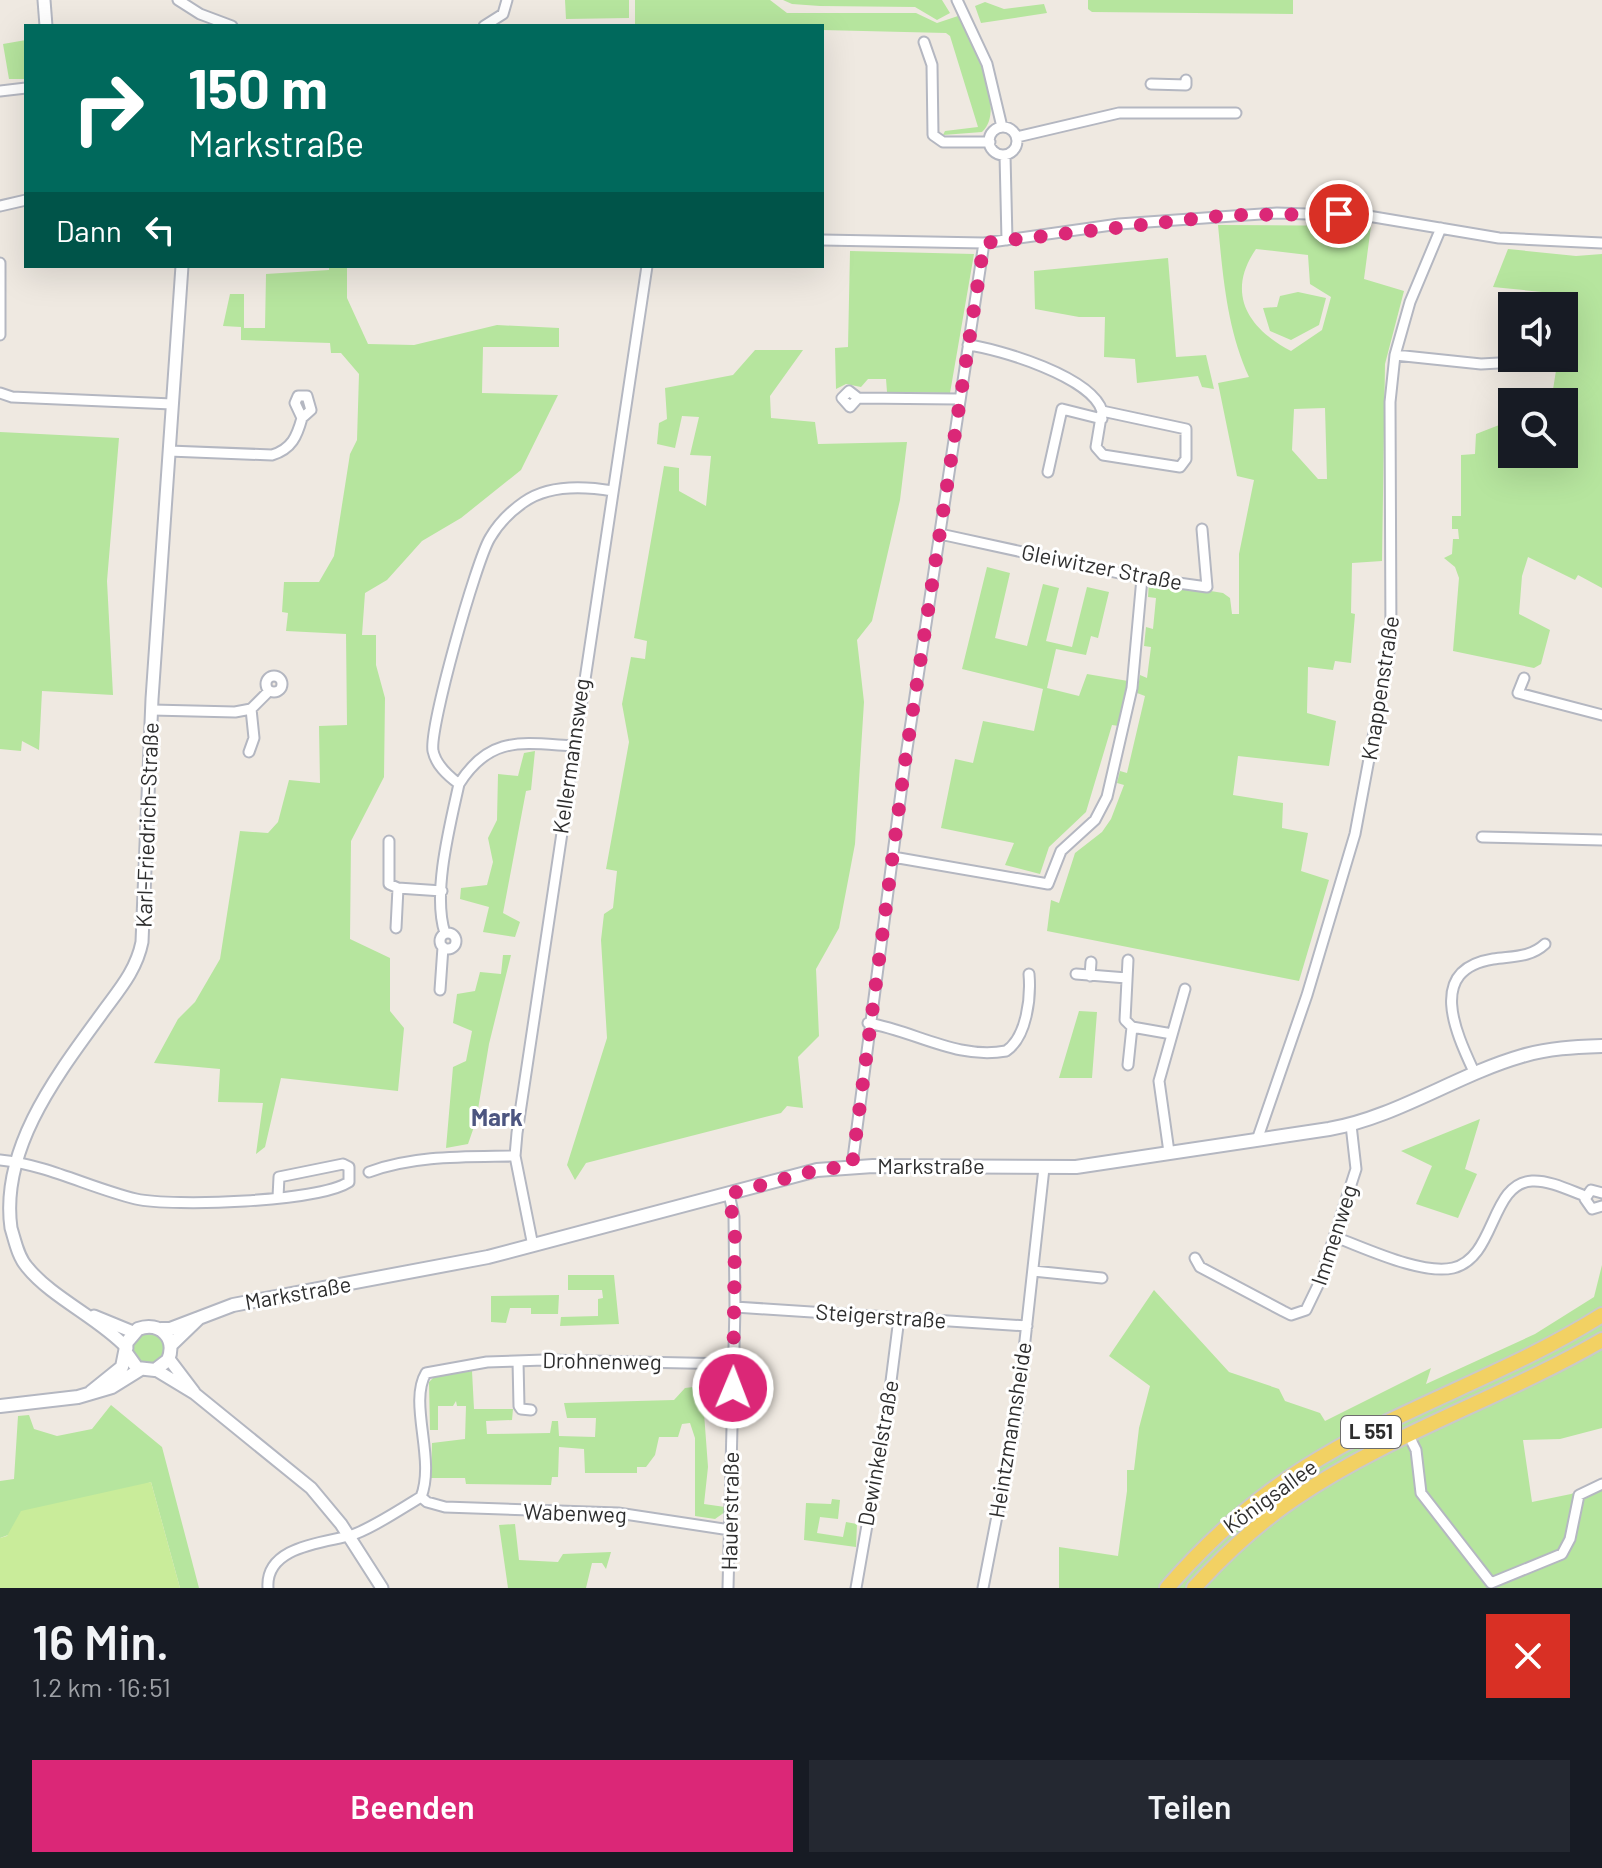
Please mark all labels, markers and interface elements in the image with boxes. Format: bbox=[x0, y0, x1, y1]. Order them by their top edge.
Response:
text: 150 m bbox=[188, 53, 328, 120]
icon: right bbox=[56, 56, 160, 160]
text: Markstraße bbox=[188, 121, 364, 164]
pin bbox=[1305, 180, 1373, 248]
icon: arrive bbox=[1317, 192, 1361, 236]
icon: left bbox=[138, 208, 182, 252]
text: Dann bbox=[56, 212, 122, 248]
map controls bbox=[1498, 292, 1578, 468]
button: sound bbox=[1498, 292, 1578, 372]
button: search bbox=[1498, 388, 1578, 468]
street label: Gleiwitzer Straße bbox=[1020, 538, 1185, 594]
street label: Knappenstraße bbox=[1355, 614, 1403, 762]
street label: Kellermannsweg bbox=[546, 676, 594, 835]
street label: Karl-Friedrich-Straße bbox=[129, 722, 163, 928]
district label: Mark bbox=[471, 1102, 523, 1131]
street label: Markstraße bbox=[877, 1152, 985, 1178]
street label: Immenweg bbox=[1305, 1181, 1362, 1288]
street label: Markstraße bbox=[243, 1270, 353, 1314]
street label: Steigerstraße bbox=[815, 1297, 947, 1333]
street label: Heintzmannsheide bbox=[982, 1340, 1036, 1520]
street label: Drohnenweg bbox=[542, 1346, 662, 1374]
position arrow bbox=[691, 1346, 775, 1430]
street label: Dewinkelstraße bbox=[851, 1378, 903, 1528]
road number: L 551 bbox=[1341, 1416, 1401, 1448]
street label: Hauerstraße bbox=[715, 1451, 743, 1571]
street label: Königsallee bbox=[1218, 1453, 1321, 1538]
street label: Wabenweg bbox=[523, 1497, 627, 1527]
text: 16 Min. bbox=[32, 1612, 169, 1670]
button: close bbox=[1486, 1614, 1570, 1698]
text: 1.2 km · 16:51 bbox=[32, 1671, 171, 1702]
button: Beenden bbox=[32, 1760, 793, 1852]
button: Teilen bbox=[809, 1760, 1570, 1852]

